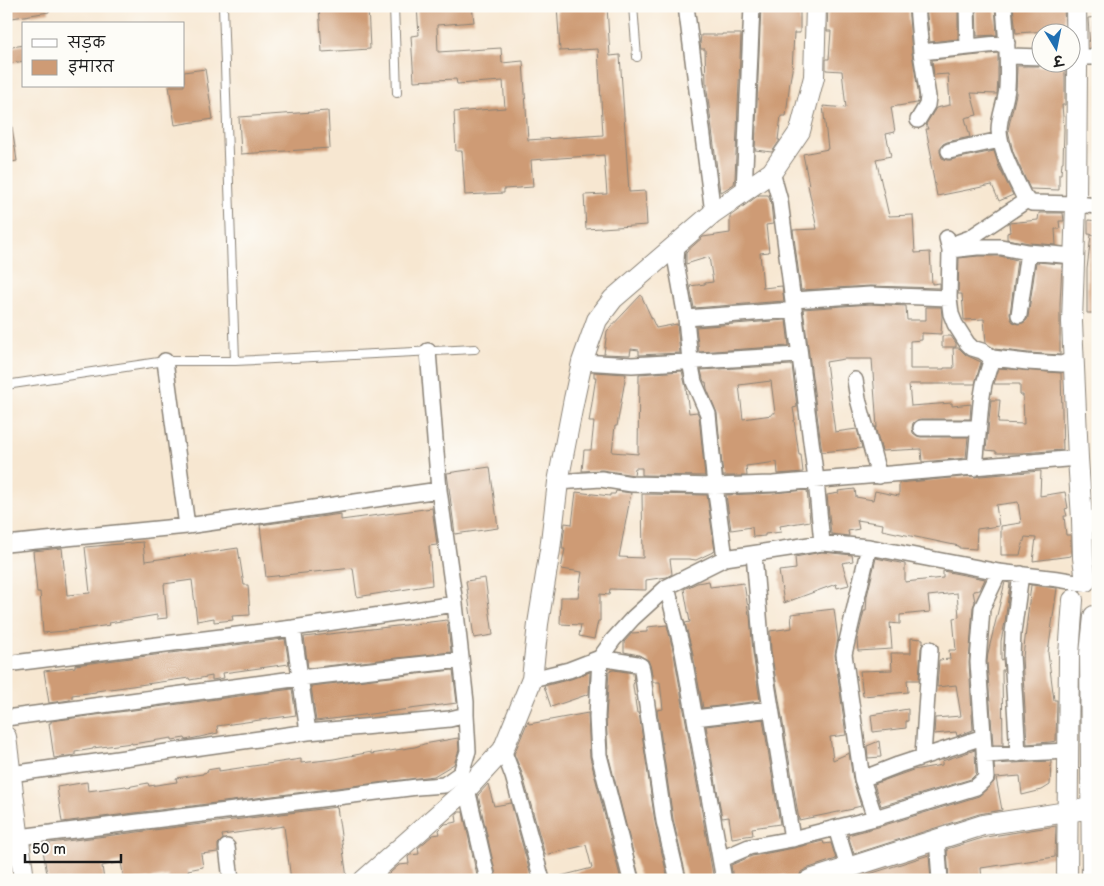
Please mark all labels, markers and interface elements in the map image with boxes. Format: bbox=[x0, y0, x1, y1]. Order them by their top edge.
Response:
legend bbox=[22, 22, 185, 88]
north arrow bbox=[1032, 22, 1082, 72]
text: सड़क bbox=[67, 34, 106, 53]
text: उ bbox=[1050, 51, 1066, 70]
text: इमारत bbox=[68, 58, 115, 77]
scale bar bbox=[25, 831, 121, 863]
text: 50 m bbox=[32, 840, 66, 859]

